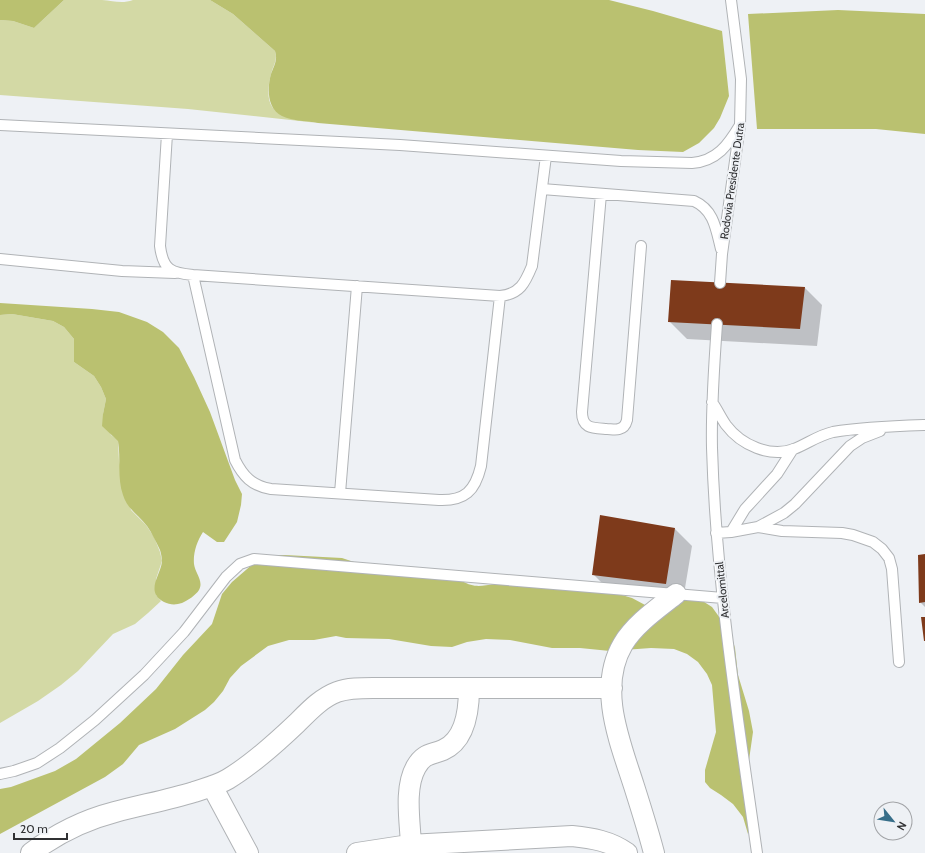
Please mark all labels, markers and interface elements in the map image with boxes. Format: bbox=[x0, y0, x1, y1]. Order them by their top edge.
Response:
street label: Rodovia Presidente Dutra bbox=[717, 121, 747, 240]
street label: Arcelomittal bbox=[712, 561, 732, 619]
north arrow bbox=[873, 801, 913, 841]
scale bar bbox=[14, 815, 67, 841]
text: N bbox=[894, 819, 910, 833]
text: 20 m bbox=[20, 821, 48, 836]

